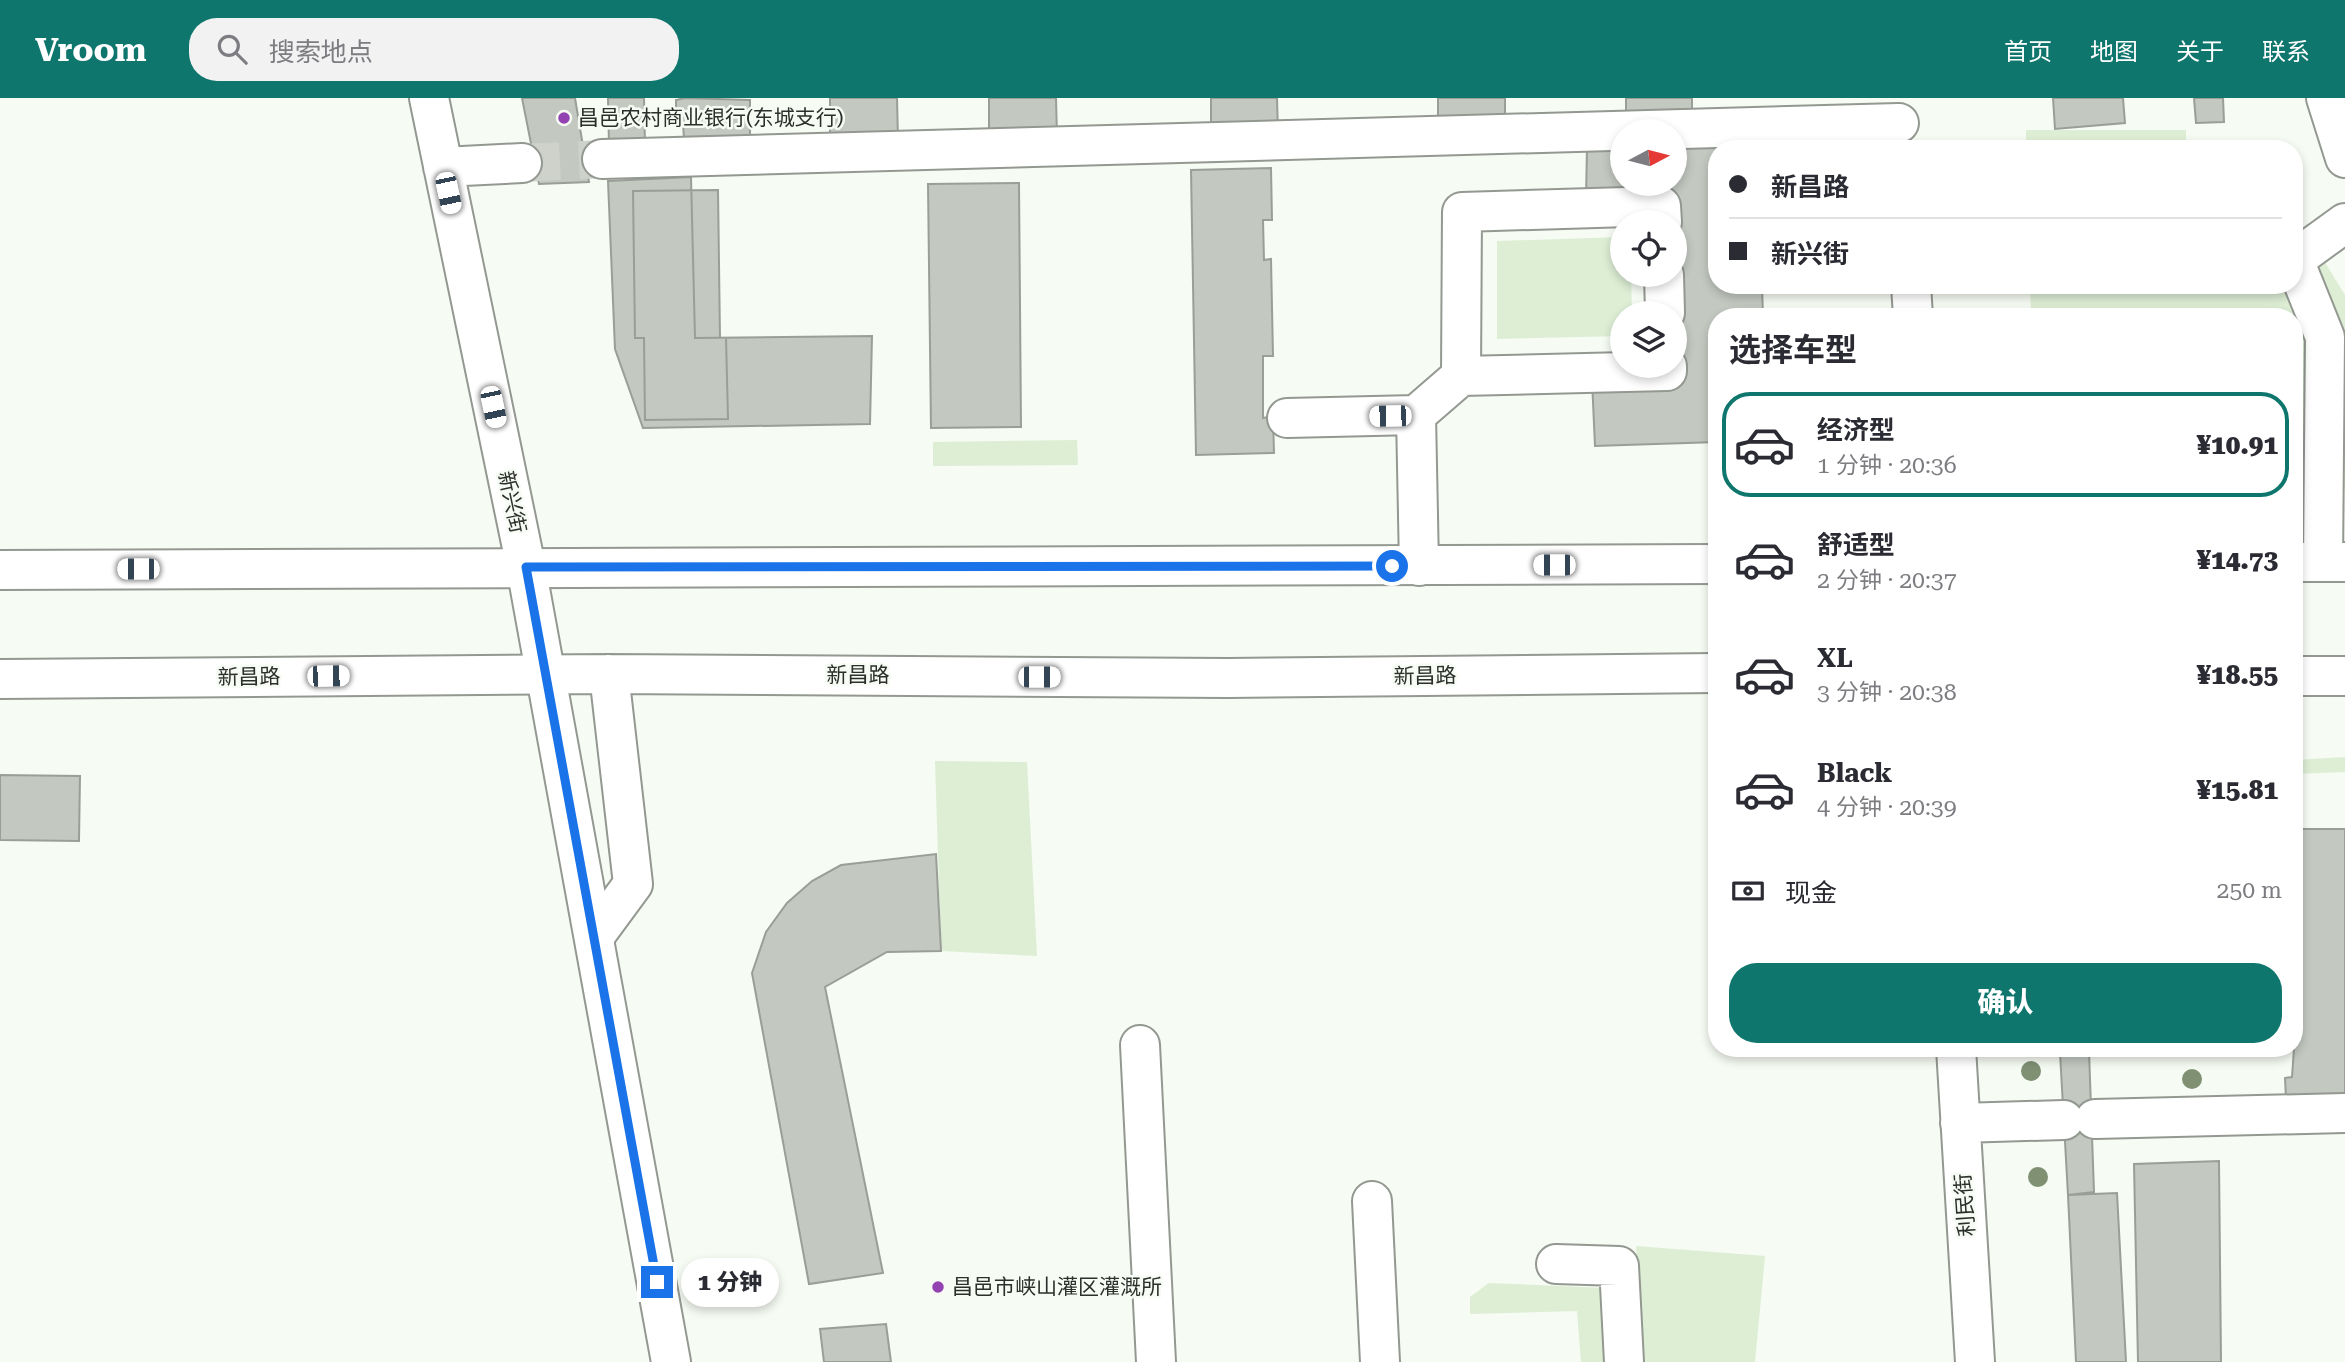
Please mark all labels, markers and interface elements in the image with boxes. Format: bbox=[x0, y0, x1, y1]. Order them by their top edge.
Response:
search box bbox=[189, 18, 679, 81]
text: Vroom bbox=[35, 30, 147, 69]
icon: search bbox=[213, 30, 251, 68]
text: 搜索地点 bbox=[269, 37, 373, 67]
text: 首页 bbox=[2004, 38, 2052, 66]
text: 地图 bbox=[2090, 38, 2138, 66]
text: 关于 bbox=[2176, 38, 2224, 66]
text: 联系 bbox=[2262, 38, 2310, 66]
place label: 昌邑农村商业银行(东城支行) bbox=[578, 106, 844, 130]
marker: 昌邑农村商业银行(东城支行) bbox=[556, 110, 572, 126]
north arrow bbox=[1610, 119, 1687, 196]
map controls bbox=[1610, 119, 1687, 378]
car bbox=[434, 170, 463, 216]
text: 新昌路 bbox=[1771, 172, 1849, 202]
button: locate bbox=[1610, 210, 1687, 287]
text: 新兴街 bbox=[1771, 239, 1849, 269]
button: layers bbox=[1610, 301, 1687, 378]
text: 选择车型 bbox=[1729, 331, 1857, 369]
car bbox=[479, 384, 508, 430]
car bbox=[1369, 405, 1412, 427]
icon: car bbox=[1733, 413, 1796, 476]
text: 经济型 bbox=[1817, 415, 1895, 445]
text: ¥10.91 bbox=[2197, 430, 2278, 460]
text: 1 分钟 · 20:36 bbox=[1817, 452, 1957, 479]
street label: 新兴街 bbox=[494, 469, 530, 535]
icon: car bbox=[1733, 528, 1796, 591]
text: 舒适型 bbox=[1817, 530, 1895, 560]
text: ¥14.73 bbox=[2197, 545, 2278, 575]
route start bbox=[1376, 550, 1408, 582]
car bbox=[1534, 555, 1576, 576]
car bbox=[118, 559, 160, 580]
text: 2 分钟 · 20:37 bbox=[1817, 567, 1957, 594]
icon: car bbox=[1733, 643, 1796, 706]
text: XL bbox=[1817, 643, 1853, 673]
text: ¥18.55 bbox=[2197, 660, 2278, 690]
street label: 新昌路 bbox=[827, 663, 890, 687]
street label: 新昌路 bbox=[1393, 663, 1457, 689]
street label: 新昌路 bbox=[217, 664, 281, 690]
car bbox=[307, 665, 350, 687]
car bbox=[1019, 667, 1061, 688]
text: 3 分钟 · 20:38 bbox=[1817, 679, 1957, 706]
icon: car bbox=[1733, 758, 1796, 821]
text: Black bbox=[1817, 758, 1892, 788]
text: ¥15.81 bbox=[2197, 775, 2278, 805]
text: 4 分钟 · 20:39 bbox=[1817, 794, 1957, 821]
icon: cash bbox=[1729, 872, 1767, 910]
text: 250 m bbox=[2217, 877, 2282, 904]
text: 现金 bbox=[1785, 878, 1837, 908]
button: 确认 bbox=[1729, 963, 2282, 1043]
street label: 利民街 bbox=[1951, 1173, 1979, 1237]
callout: 1 分钟 bbox=[682, 1258, 780, 1306]
route end bbox=[641, 1266, 673, 1298]
text: 1 分钟 bbox=[698, 1269, 762, 1296]
place label: 昌邑市峡山灌区灌溉所 bbox=[952, 1275, 1162, 1299]
marker: 昌邑市峡山灌区灌溉所 bbox=[930, 1279, 946, 1295]

